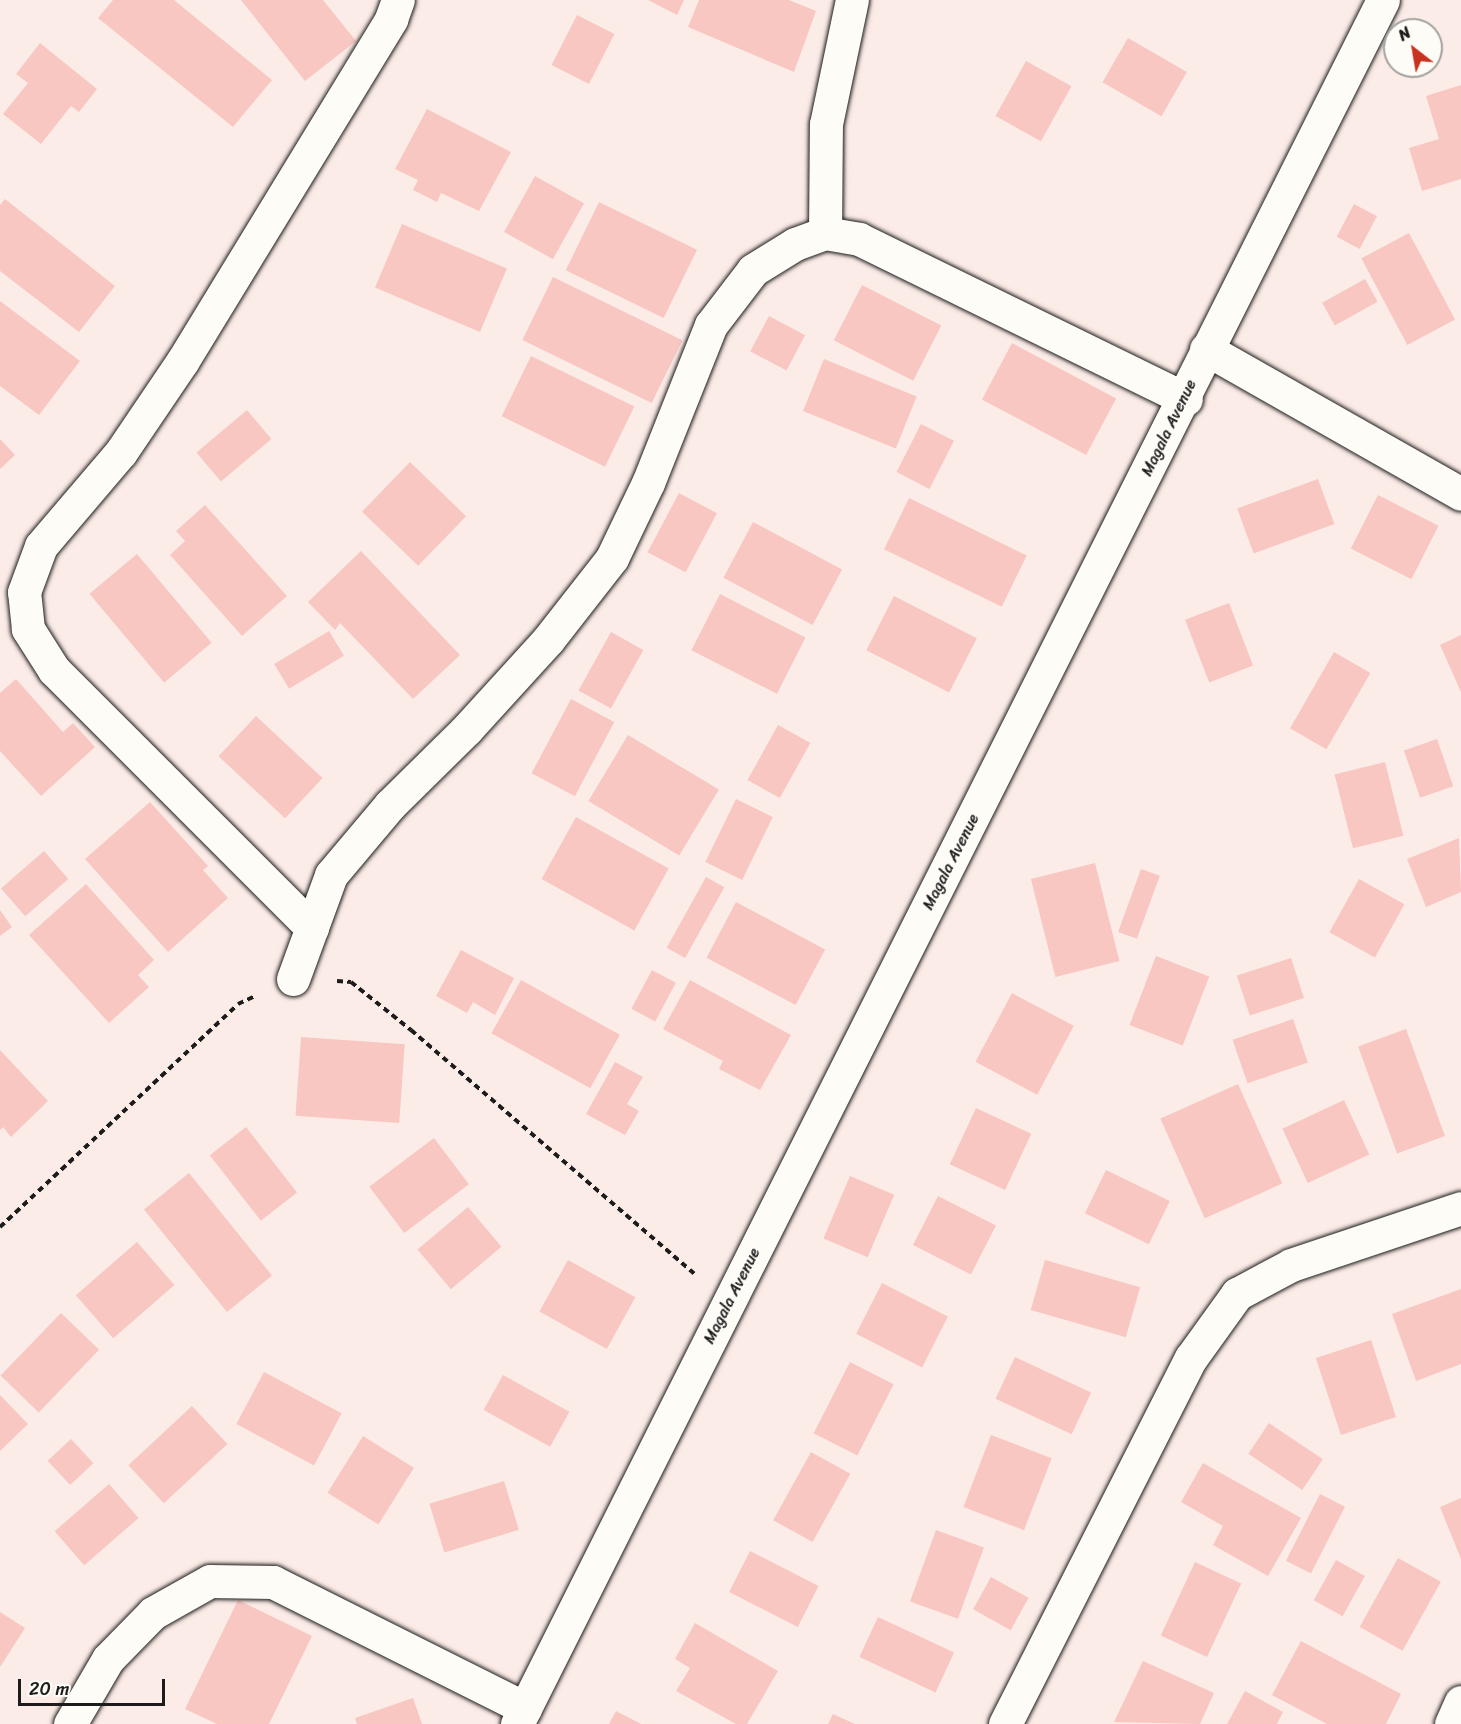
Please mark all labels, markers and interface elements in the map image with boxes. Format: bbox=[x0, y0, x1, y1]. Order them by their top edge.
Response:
north arrow bbox=[1383, 18, 1443, 78]
text: N bbox=[1392, 19, 1417, 49]
street label: Magala Avenue bbox=[1137, 377, 1201, 479]
street label: Magala Avenue bbox=[919, 811, 983, 913]
street label: Magala Avenue bbox=[700, 1245, 764, 1347]
scale bar bbox=[21, 1667, 168, 1705]
text: 20 m bbox=[29, 1673, 69, 1705]

